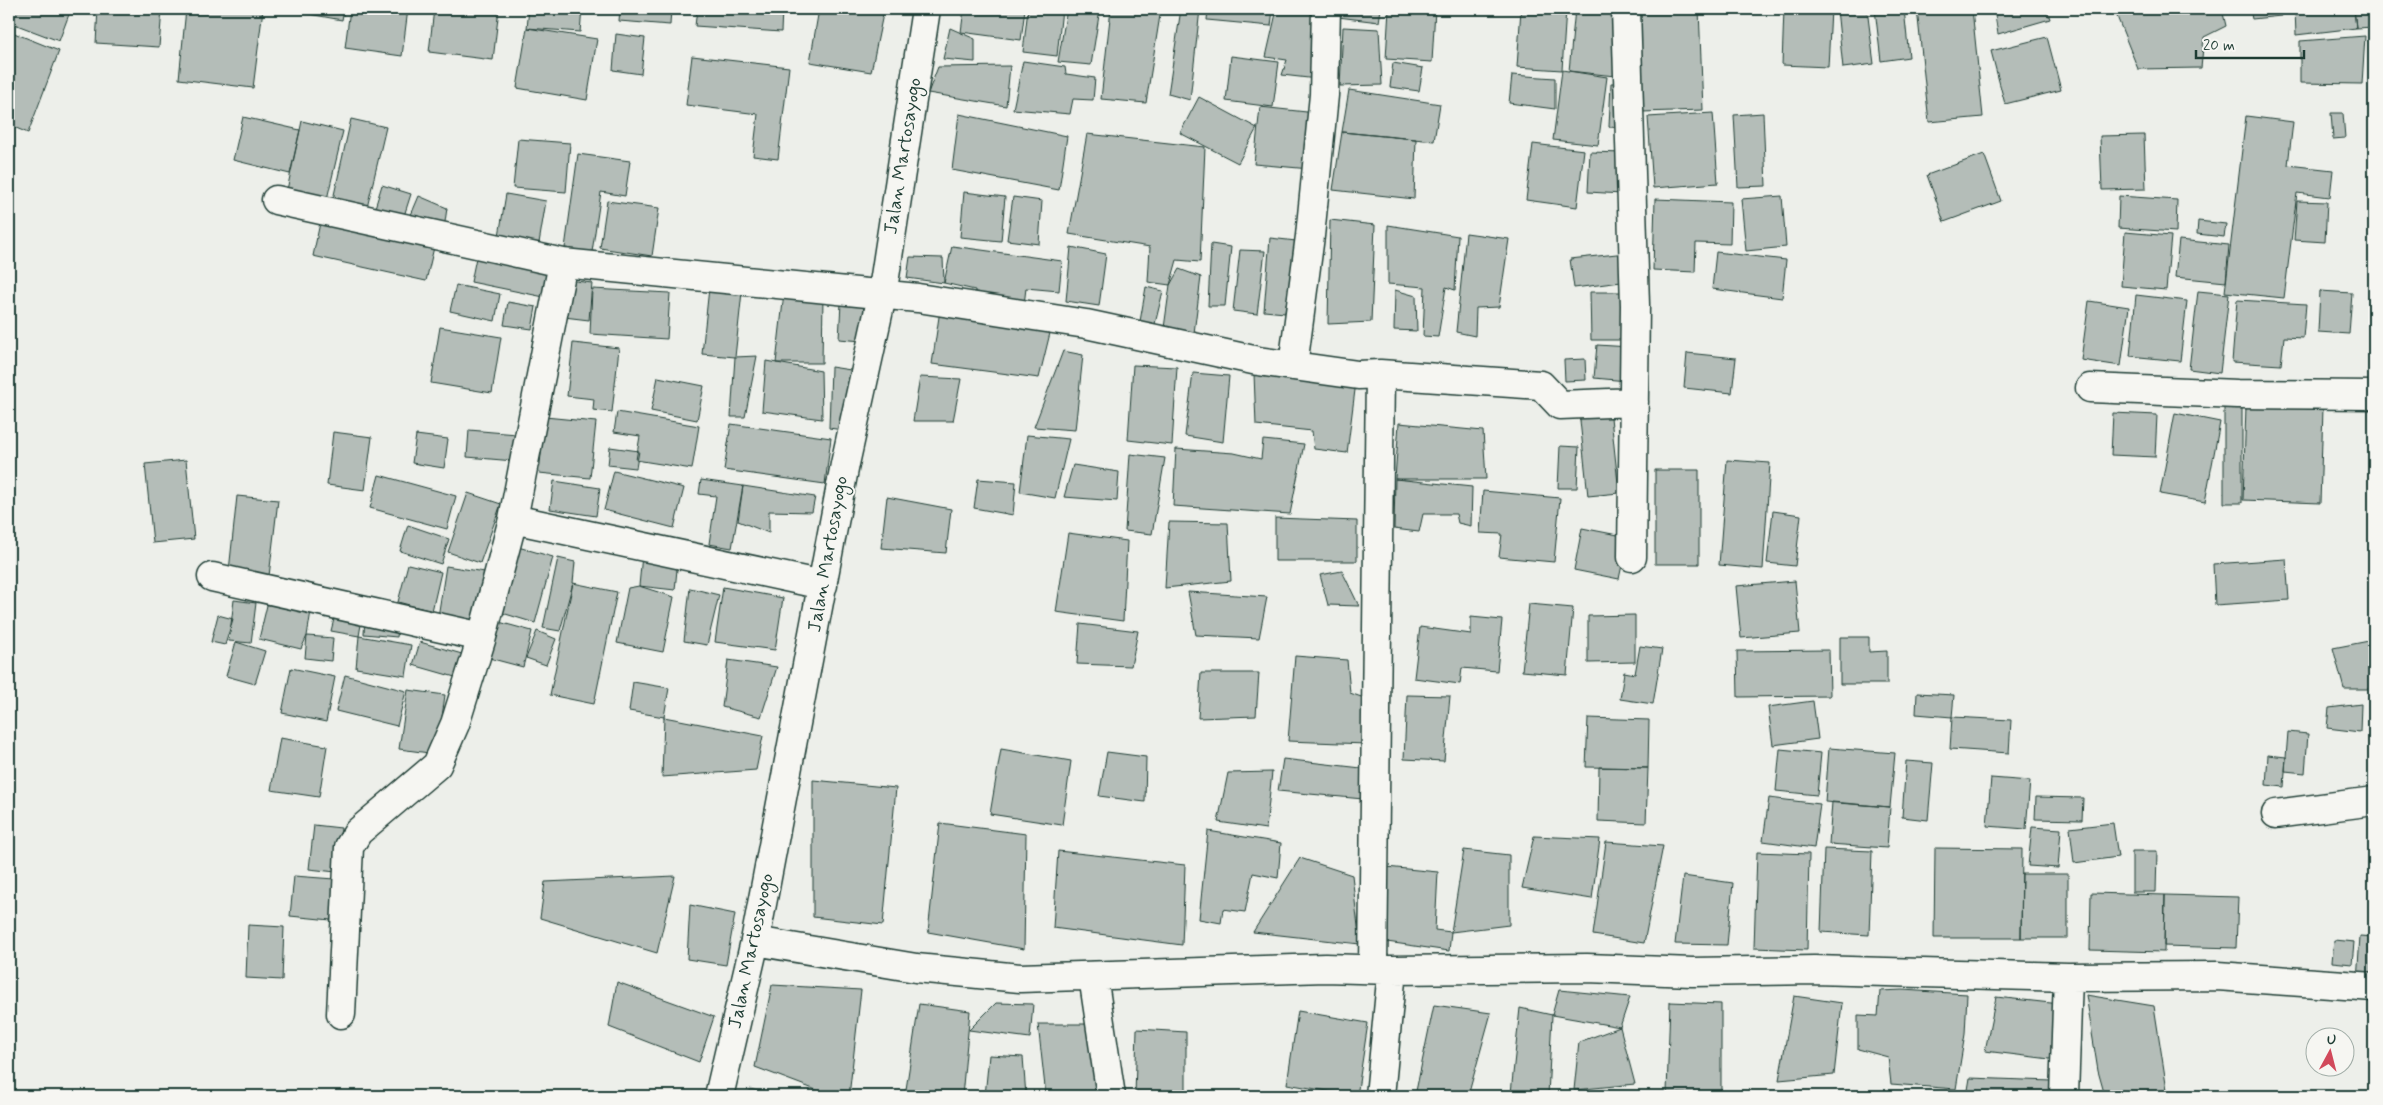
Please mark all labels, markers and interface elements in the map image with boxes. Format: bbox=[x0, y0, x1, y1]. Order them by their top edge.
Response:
scale bar bbox=[2196, 28, 2303, 60]
text: 20 m bbox=[2203, 36, 2235, 56]
street label: Jalan Martosayogo bbox=[878, 76, 930, 236]
street label: Jalan Martosayogo bbox=[802, 474, 856, 634]
street label: Jalan Martosayogo bbox=[722, 871, 782, 1031]
north arrow bbox=[2306, 1028, 2356, 1078]
text: U bbox=[2326, 1031, 2337, 1050]

